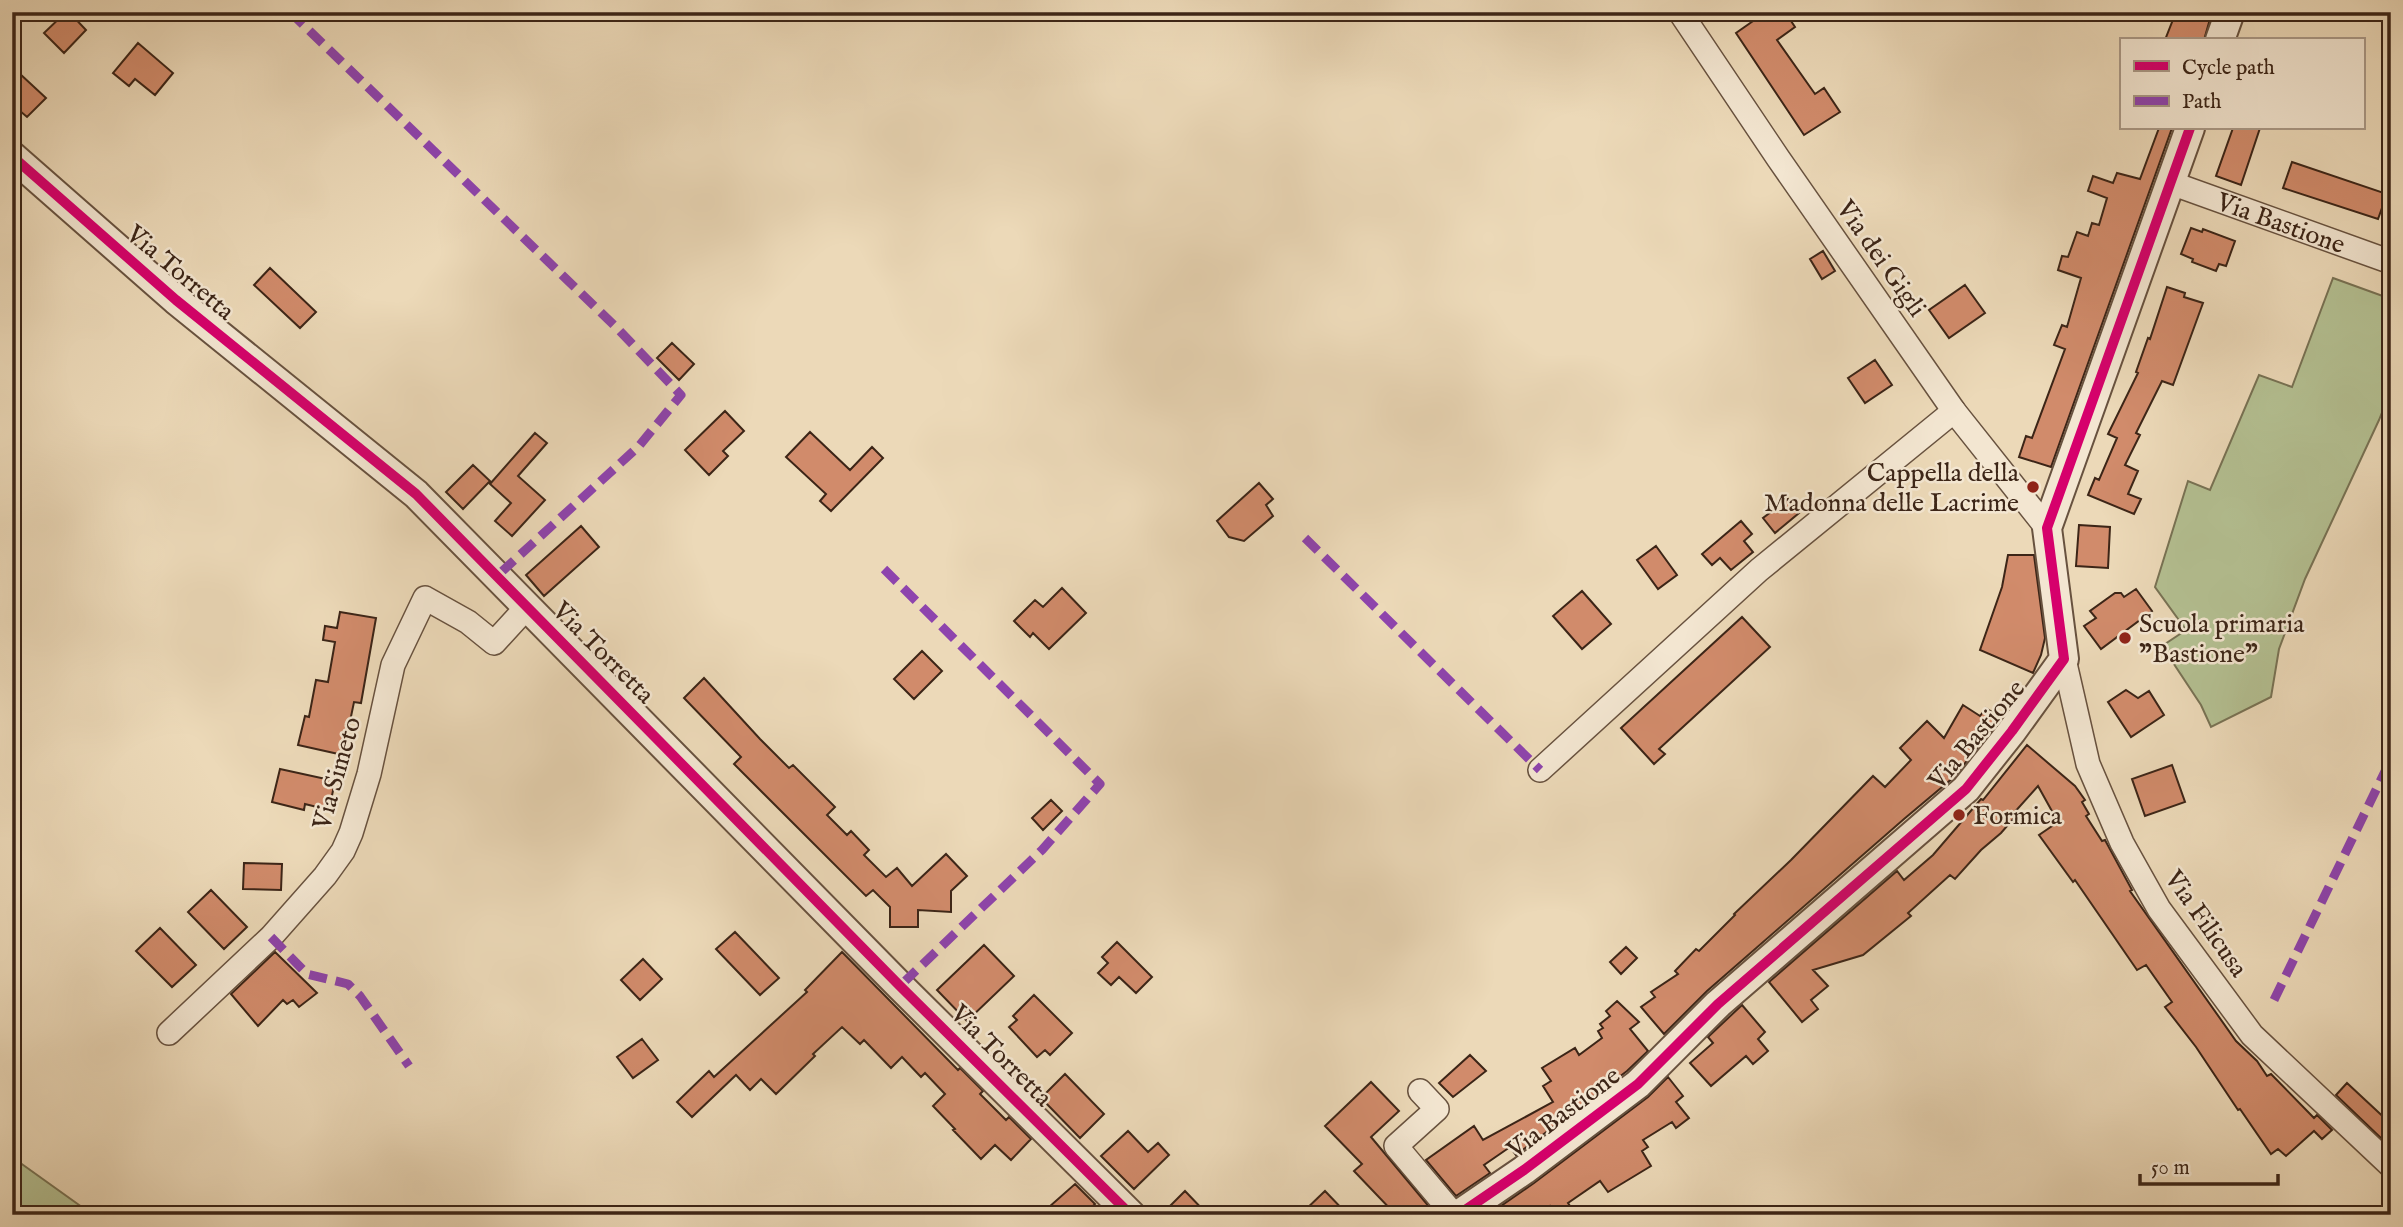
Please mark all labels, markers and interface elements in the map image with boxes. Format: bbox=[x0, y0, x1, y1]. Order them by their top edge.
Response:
legend bbox=[2120, 38, 2364, 130]
text: Cycle path bbox=[2182, 55, 2275, 82]
text: Path bbox=[2182, 89, 2221, 116]
street label: Via Bastione bbox=[2211, 185, 2349, 262]
street label: Via dei Gigli bbox=[1828, 193, 1933, 324]
street label: Via Torretta bbox=[118, 218, 242, 329]
place label: Cappella della Madonna delle Lacrime bbox=[1764, 457, 2020, 520]
marker: Cappella della Madonna delle Lacrime bbox=[2025, 479, 2041, 495]
street label: Via Torretta bbox=[544, 594, 662, 712]
place label: Scuola primaria "Bastione" bbox=[2139, 608, 2305, 671]
marker: Scuola primaria "Bastione" bbox=[2117, 630, 2133, 646]
street label: Via Bastione bbox=[1921, 673, 2033, 798]
street label: Via Simeto bbox=[305, 713, 369, 835]
place label: Formica bbox=[1973, 800, 2063, 833]
marker: Formica bbox=[1951, 807, 1967, 823]
street label: Via Filicusa bbox=[2156, 863, 2255, 984]
street label: Via Torretta bbox=[942, 997, 1060, 1115]
street label: Via Bastione bbox=[1500, 1060, 1627, 1167]
scale bar bbox=[2140, 1143, 2279, 1187]
text: 50 m bbox=[2151, 1155, 2190, 1182]

